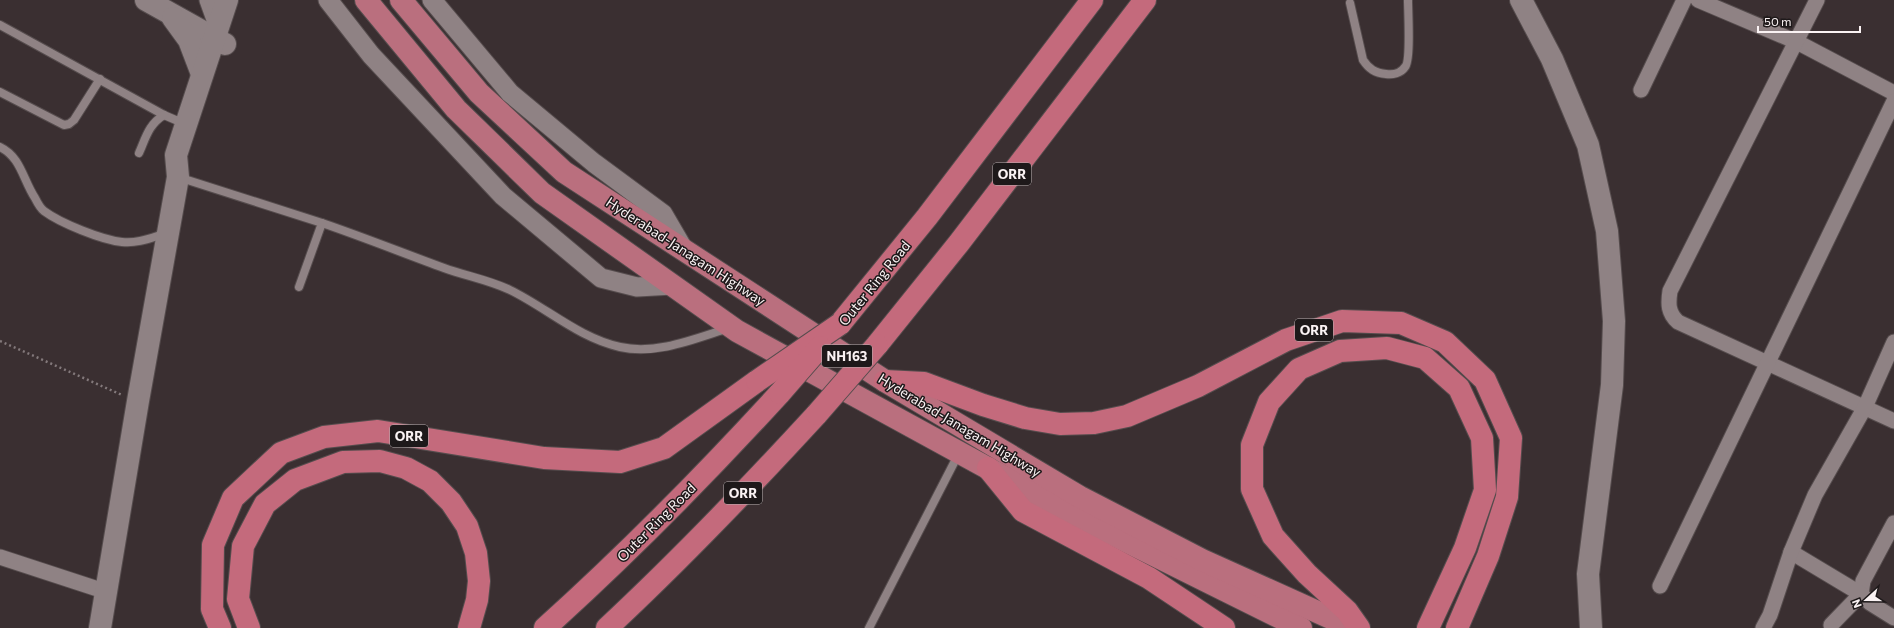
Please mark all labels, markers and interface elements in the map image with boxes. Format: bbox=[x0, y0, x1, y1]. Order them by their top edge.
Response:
scale bar bbox=[1758, 8, 1860, 34]
text: 50 m bbox=[1764, 14, 1792, 28]
road number: ORR bbox=[993, 163, 1031, 185]
street label: Hyderabad-Janagam Highway bbox=[603, 193, 769, 309]
street label: Outer Ring Road bbox=[835, 237, 913, 329]
road number: ORR bbox=[1295, 319, 1333, 341]
road number: NH163 bbox=[822, 345, 872, 367]
street label: Hyderabad-Janagam Highway bbox=[876, 370, 1044, 480]
road number: ORR bbox=[390, 425, 428, 447]
street label: Outer Ring Road bbox=[613, 479, 699, 565]
road number: ORR bbox=[724, 482, 762, 504]
north arrow bbox=[1846, 580, 1886, 620]
text: N bbox=[1849, 598, 1864, 610]

